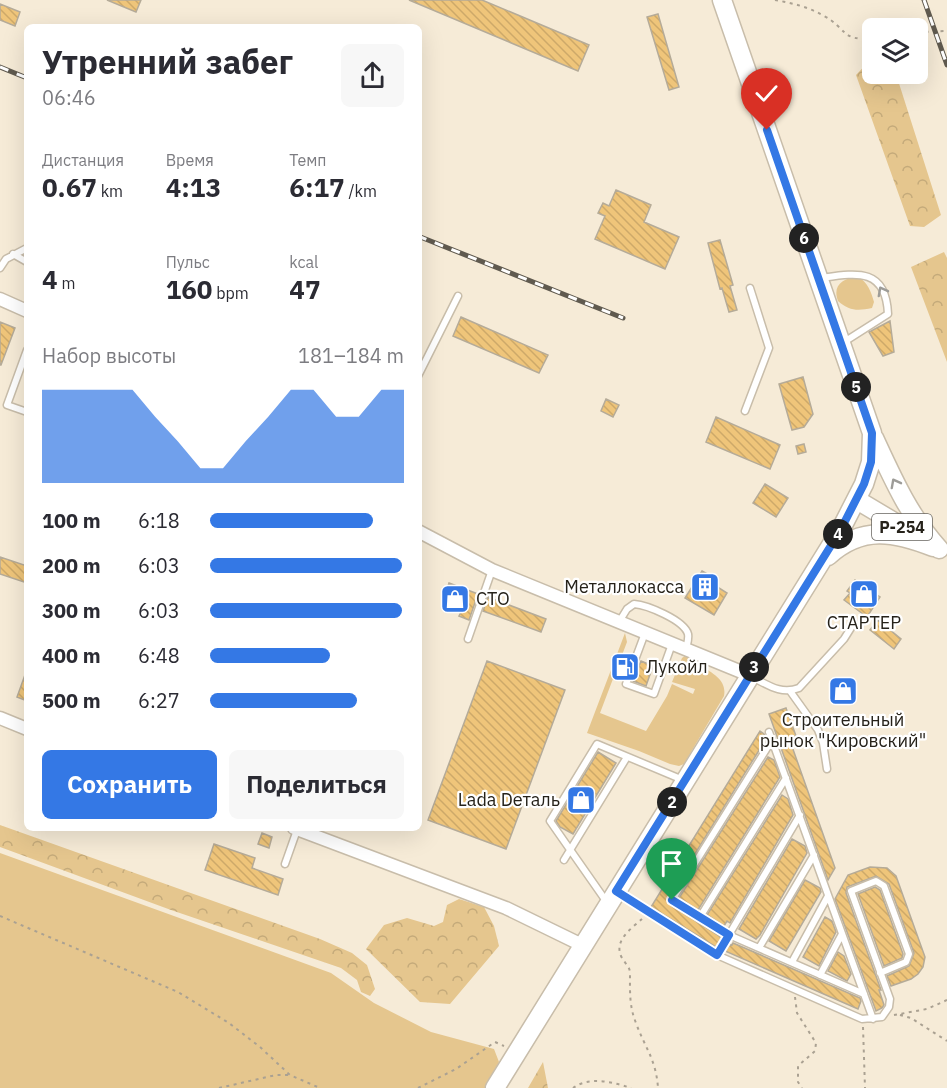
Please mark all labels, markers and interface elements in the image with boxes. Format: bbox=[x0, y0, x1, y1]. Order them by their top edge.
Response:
map controls bbox=[862, 18, 928, 84]
button: layers bbox=[862, 18, 928, 84]
text: Утренний забег bbox=[42, 40, 293, 83]
button: share bbox=[341, 44, 404, 107]
pin bbox=[741, 68, 792, 130]
icon: check bbox=[750, 77, 783, 110]
text: 06:46 bbox=[42, 84, 96, 111]
text: Дистанция bbox=[42, 150, 124, 170]
text: Время bbox=[166, 150, 214, 170]
text: Темп bbox=[289, 150, 327, 170]
text: 0.67 bbox=[42, 170, 97, 204]
text: 4:13 bbox=[166, 170, 221, 204]
text: 6:17 bbox=[289, 170, 345, 204]
text: km bbox=[97, 181, 123, 201]
text: /km bbox=[345, 181, 377, 201]
pin: 6 bbox=[789, 223, 819, 253]
text: 6 bbox=[799, 228, 809, 248]
text: Пульс bbox=[166, 252, 210, 272]
text: kcal bbox=[289, 252, 318, 272]
text: 4 bbox=[42, 262, 58, 296]
text: 160 bbox=[166, 272, 212, 306]
text: 47 bbox=[289, 272, 321, 306]
text: m bbox=[58, 273, 75, 293]
text: bpm bbox=[212, 283, 249, 303]
one-way arrow bbox=[878, 286, 890, 297]
text: Набор высоты bbox=[42, 342, 176, 369]
text: 181–184 m bbox=[298, 342, 404, 369]
pin: 5 bbox=[841, 372, 871, 402]
text: 5 bbox=[851, 377, 861, 397]
one-way arrow bbox=[891, 479, 902, 489]
text: 100 m bbox=[42, 507, 101, 534]
text: 6:18 bbox=[138, 507, 180, 534]
road number: Р-254 bbox=[872, 514, 932, 540]
pin: 4 bbox=[823, 519, 853, 549]
text: 4 bbox=[833, 524, 843, 544]
text: 200 m bbox=[42, 552, 101, 579]
text: 6:03 bbox=[138, 552, 180, 579]
building icon: Металлокасса bbox=[689, 571, 721, 603]
place label: Металлокасса bbox=[564, 575, 684, 598]
shop icon: СТАРТЕР bbox=[848, 578, 880, 610]
shop icon: СТО bbox=[439, 583, 471, 615]
place label: СТО bbox=[476, 587, 510, 610]
text: 300 m bbox=[42, 597, 101, 624]
text: 6:03 bbox=[138, 597, 180, 624]
place label: СТАРТЕР bbox=[827, 611, 901, 634]
text: 400 m bbox=[42, 642, 101, 669]
text: 6:48 bbox=[138, 642, 180, 669]
fuel station icon: Лукойл bbox=[609, 651, 641, 683]
pin: 3 bbox=[739, 652, 769, 682]
place label: Лукойл bbox=[646, 655, 708, 678]
text: 3 bbox=[749, 657, 759, 677]
shop icon: Строительный рынок "Кировский" bbox=[827, 675, 859, 707]
text: 500 m bbox=[42, 687, 101, 714]
text: 6:27 bbox=[138, 687, 180, 714]
place label: Строительный рынок "Кировский" bbox=[760, 708, 926, 752]
button: Сохранить bbox=[42, 750, 217, 819]
button: Поделиться bbox=[229, 750, 404, 819]
shop icon: Lada Dеталь bbox=[565, 784, 597, 816]
pin: 2 bbox=[657, 787, 687, 817]
place label: Lada Dеталь bbox=[458, 788, 560, 811]
text: 2 bbox=[667, 792, 677, 812]
pin bbox=[646, 838, 697, 900]
icon: arrive bbox=[655, 847, 688, 880]

